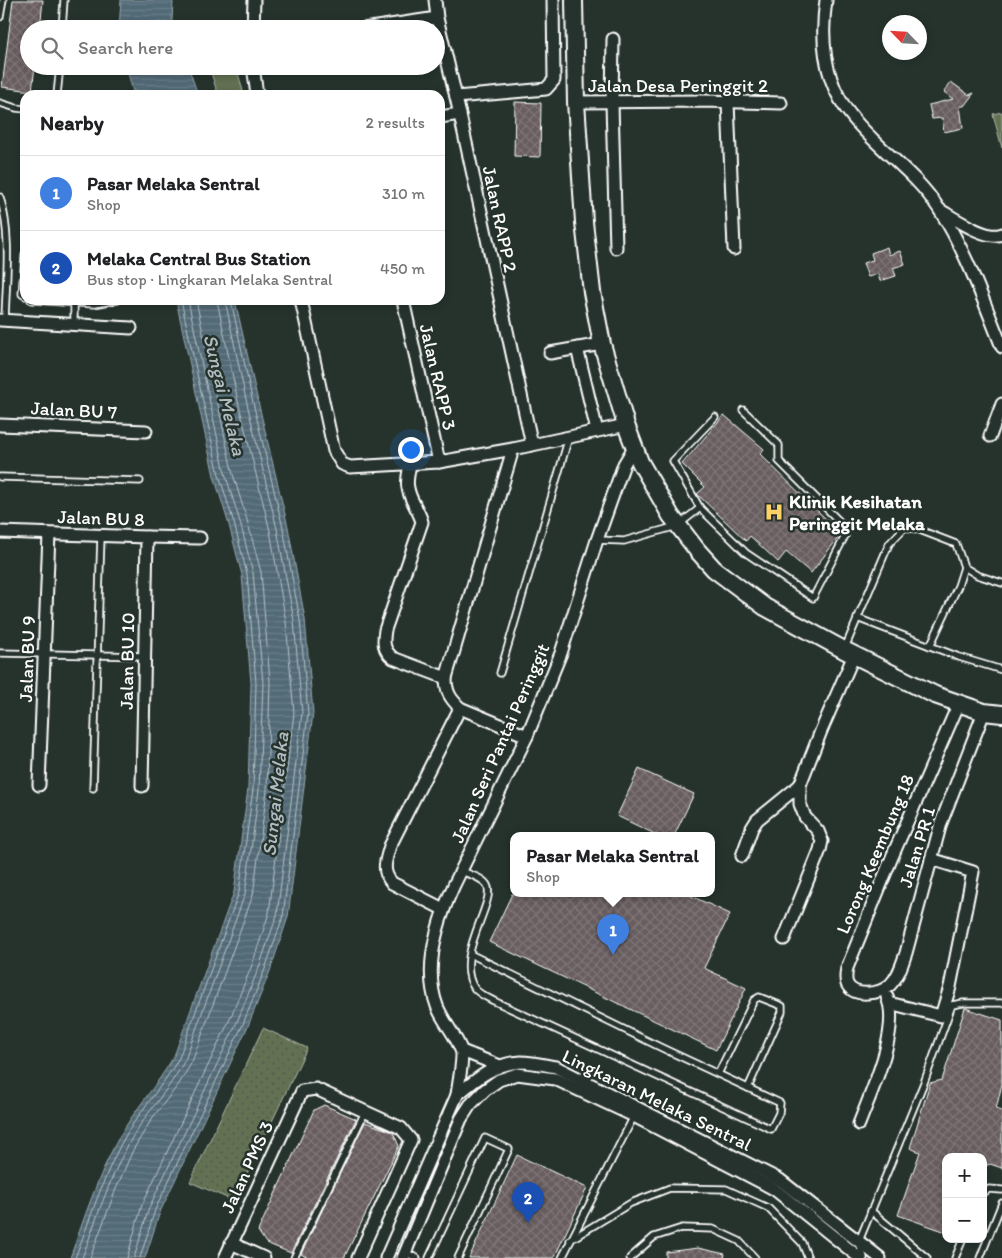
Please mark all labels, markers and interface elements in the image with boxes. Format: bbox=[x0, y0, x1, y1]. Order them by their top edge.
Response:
north arrow bbox=[882, 15, 927, 60]
search box bbox=[20, 20, 445, 75]
icon: search bbox=[38, 34, 66, 62]
text: Search here bbox=[78, 36, 173, 59]
street label: Jalan Desa Peringgit 2 bbox=[588, 74, 768, 97]
text: Nearby bbox=[40, 110, 104, 135]
text: 2 results bbox=[365, 113, 425, 132]
street label: Jalan RAPP 2 bbox=[478, 164, 522, 274]
text: Pasar Melaka Sentral bbox=[87, 172, 260, 195]
text: 1 bbox=[52, 184, 60, 203]
text: 310 m bbox=[382, 184, 425, 203]
text: Shop bbox=[87, 195, 121, 214]
text: Melaka Central Bus Station bbox=[87, 247, 311, 270]
text: 2 bbox=[52, 259, 60, 278]
text: 450 m bbox=[380, 259, 425, 278]
text: Bus stop · Lingkaran Melaka Sentral bbox=[87, 270, 333, 289]
street label: Jalan RAPP 3 bbox=[415, 322, 461, 432]
water label: Sungai Melaka bbox=[198, 332, 252, 459]
street label: Jalan BU 7 bbox=[30, 396, 118, 424]
your location bbox=[398, 437, 424, 463]
place label: Klinik Kesihatan Peringgit Melaka bbox=[789, 490, 925, 535]
hospital icon: Klinik Kesihatan Peringgit Melaka bbox=[763, 501, 785, 523]
street label: Jalan BU 8 bbox=[57, 505, 145, 531]
street label: Jalan BU 10 bbox=[115, 612, 139, 710]
street label: Jalan BU 9 bbox=[14, 615, 40, 703]
street label: Jalan Seri Pantai Peringgit bbox=[446, 640, 554, 846]
water label: Sungai Melaka bbox=[257, 730, 294, 857]
street label: Lorong Keembung 18 bbox=[831, 771, 919, 937]
street label: Jalan PR 1 bbox=[894, 804, 940, 890]
popup bbox=[510, 832, 715, 897]
text: Pasar Melaka Sentral bbox=[526, 844, 699, 867]
text: Shop bbox=[526, 867, 560, 886]
pin: 1 bbox=[597, 914, 629, 955]
street label: Lingkaran Melaka Sentral bbox=[559, 1044, 756, 1156]
street label: Jalan PMS 3 bbox=[216, 1117, 278, 1217]
map controls bbox=[942, 1153, 987, 1243]
button: + bbox=[942, 1153, 987, 1198]
pin: 2 bbox=[512, 1182, 544, 1223]
button: − bbox=[942, 1198, 987, 1243]

